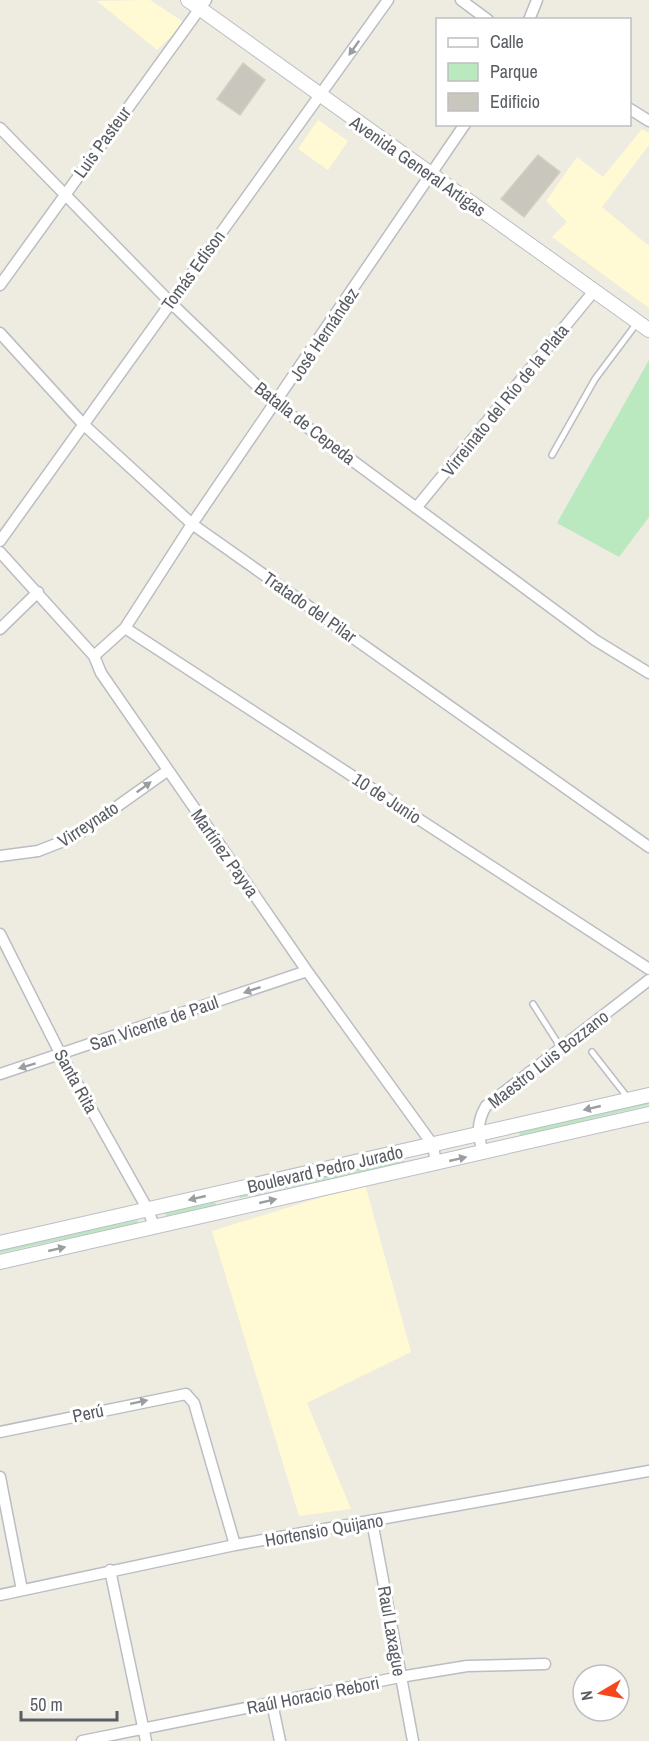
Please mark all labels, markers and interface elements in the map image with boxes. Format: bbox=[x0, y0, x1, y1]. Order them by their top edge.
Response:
legend bbox=[436, 18, 631, 126]
text: Calle bbox=[490, 29, 524, 54]
one-way arrow bbox=[348, 39, 360, 55]
text: Parque bbox=[490, 59, 538, 84]
text: Edificio bbox=[490, 89, 540, 114]
street label: Luis Pasteur bbox=[68, 101, 137, 183]
street label: Avenida General Artigas bbox=[344, 109, 491, 222]
street label: Tomás Edison bbox=[155, 225, 231, 315]
street label: José Hernández bbox=[284, 282, 364, 386]
street label: Virreinato del Río de la Plata bbox=[436, 319, 574, 481]
street label: Batalla de Cepeda bbox=[249, 376, 361, 470]
street label: Tratado del Pilar bbox=[258, 566, 362, 648]
street label: 10 de Junio bbox=[348, 767, 426, 829]
one-way arrow bbox=[136, 781, 152, 793]
street label: Virreynato bbox=[53, 795, 123, 853]
street label: Martínez Payva bbox=[185, 804, 265, 902]
one-way arrow bbox=[243, 985, 261, 995]
street label: San Vicente de Paul bbox=[86, 989, 222, 1057]
street label: Maestro Luis Bozzano bbox=[482, 1004, 614, 1114]
street label: Santa Rita bbox=[48, 1044, 104, 1118]
one-way arrow bbox=[18, 1062, 36, 1071]
one-way arrow bbox=[582, 1104, 601, 1113]
street label: Boulevard Pedro Jurado bbox=[245, 1139, 405, 1199]
one-way arrow bbox=[449, 1153, 467, 1163]
one-way arrow bbox=[188, 1194, 207, 1204]
one-way arrow bbox=[258, 1196, 277, 1205]
one-way arrow bbox=[48, 1243, 66, 1253]
one-way arrow bbox=[130, 1397, 149, 1406]
street label: Perú bbox=[70, 1398, 106, 1428]
street label: Hortensio Quijano bbox=[263, 1507, 385, 1553]
street label: Raul Laxague bbox=[372, 1584, 412, 1678]
north arrow bbox=[571, 1663, 631, 1723]
street label: Raúl Horacio Rebori bbox=[245, 1670, 381, 1720]
scale bar bbox=[21, 1684, 117, 1722]
text: N bbox=[575, 1689, 598, 1702]
text: 50 m bbox=[30, 1692, 63, 1717]

